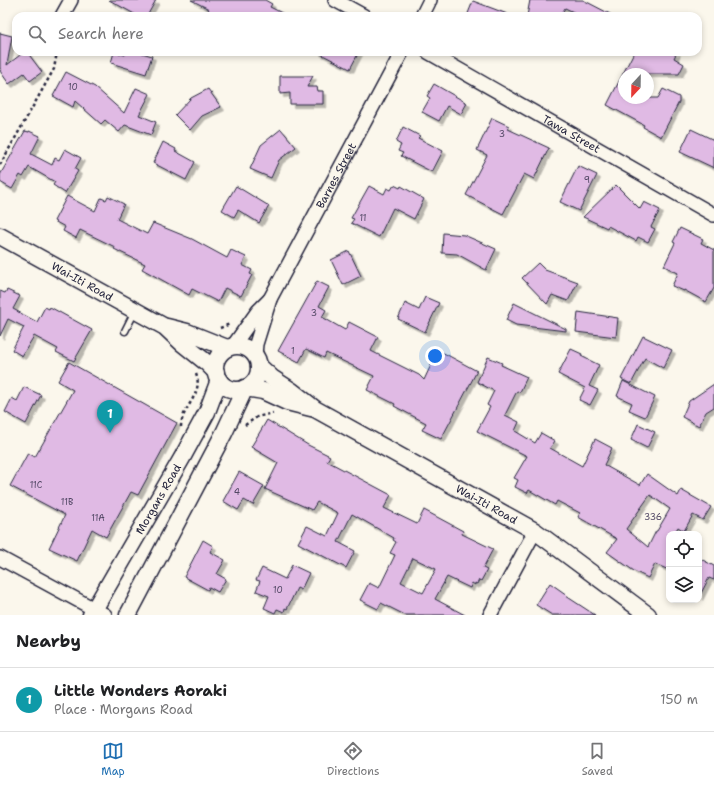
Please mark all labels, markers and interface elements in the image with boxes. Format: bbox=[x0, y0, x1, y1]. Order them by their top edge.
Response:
search box bbox=[12, 12, 702, 56]
icon: search bbox=[26, 23, 48, 45]
text: Search here bbox=[58, 24, 144, 44]
north arrow bbox=[618, 68, 654, 104]
house number: 10 bbox=[68, 81, 78, 93]
street label: Tawa Street bbox=[540, 111, 603, 156]
house number: 3 bbox=[499, 128, 505, 140]
street label: Barnes Street bbox=[312, 140, 360, 211]
house number: 9 bbox=[584, 174, 590, 186]
house number: 11 bbox=[359, 212, 367, 224]
street label: Wai-Iti Road bbox=[49, 258, 116, 305]
house number: 3 bbox=[311, 307, 317, 319]
house number: 1 bbox=[291, 345, 295, 357]
your location bbox=[425, 346, 445, 366]
pin: 1 bbox=[97, 400, 123, 433]
street label: Morgans Road bbox=[132, 461, 184, 537]
house number: 11C bbox=[30, 479, 43, 491]
street label: Wai-Iti Road bbox=[453, 481, 520, 527]
house number: 4 bbox=[234, 486, 240, 498]
house number: 11B bbox=[61, 496, 73, 508]
house number: 336 bbox=[644, 511, 662, 523]
house number: 11A bbox=[91, 512, 105, 524]
map controls bbox=[666, 531, 702, 603]
button: locate bbox=[666, 531, 702, 567]
button: layers bbox=[666, 567, 702, 603]
house number: 10 bbox=[273, 584, 283, 596]
text: Nearby bbox=[16, 630, 81, 652]
text: Little Wonders Aoraki bbox=[54, 681, 227, 701]
text: 1 bbox=[26, 691, 32, 708]
text: 150 m bbox=[660, 691, 698, 708]
text: Place · Morgans Road bbox=[54, 701, 193, 718]
tab: Map bbox=[101, 740, 125, 779]
tab: Directions bbox=[327, 740, 379, 779]
tab: Saved bbox=[582, 740, 613, 779]

